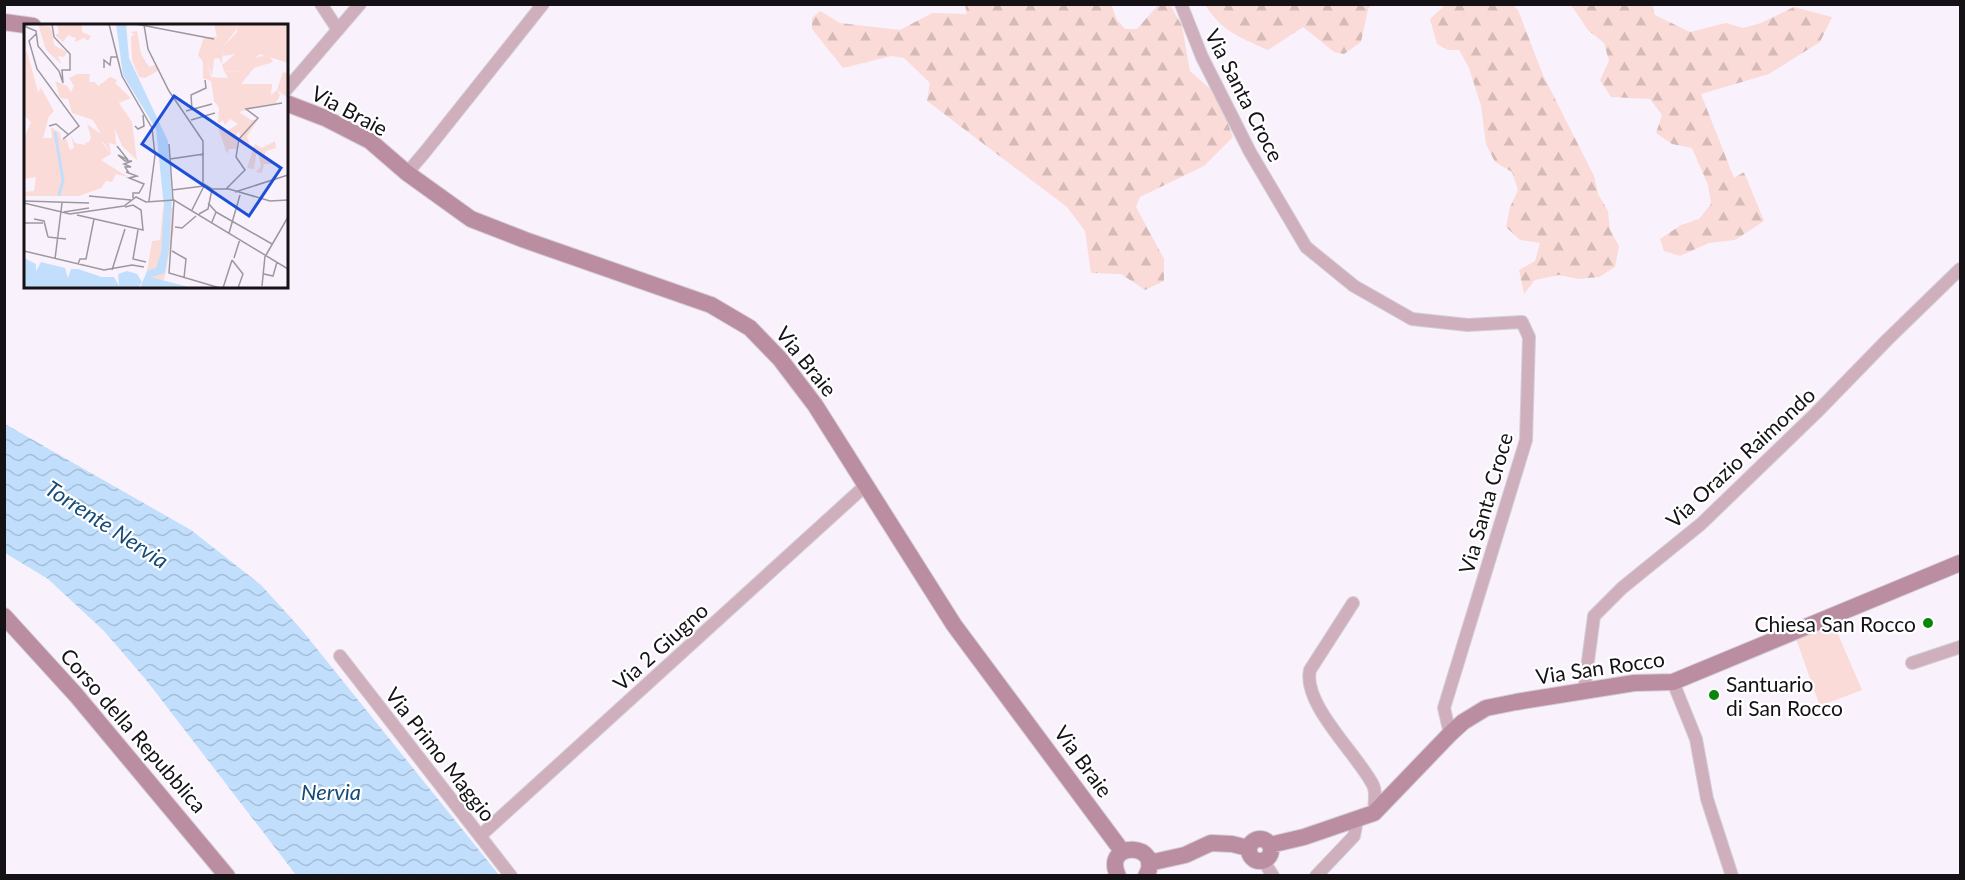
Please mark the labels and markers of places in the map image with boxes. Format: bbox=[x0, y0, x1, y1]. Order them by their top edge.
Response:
place label: Chiesa San Rocco bbox=[1754, 611, 1916, 636]
marker: Chiesa San Rocco bbox=[1921, 616, 1935, 630]
place label: Santuario di San Rocco bbox=[1726, 671, 1843, 720]
marker: Santuario di San Rocco bbox=[1707, 688, 1721, 702]

